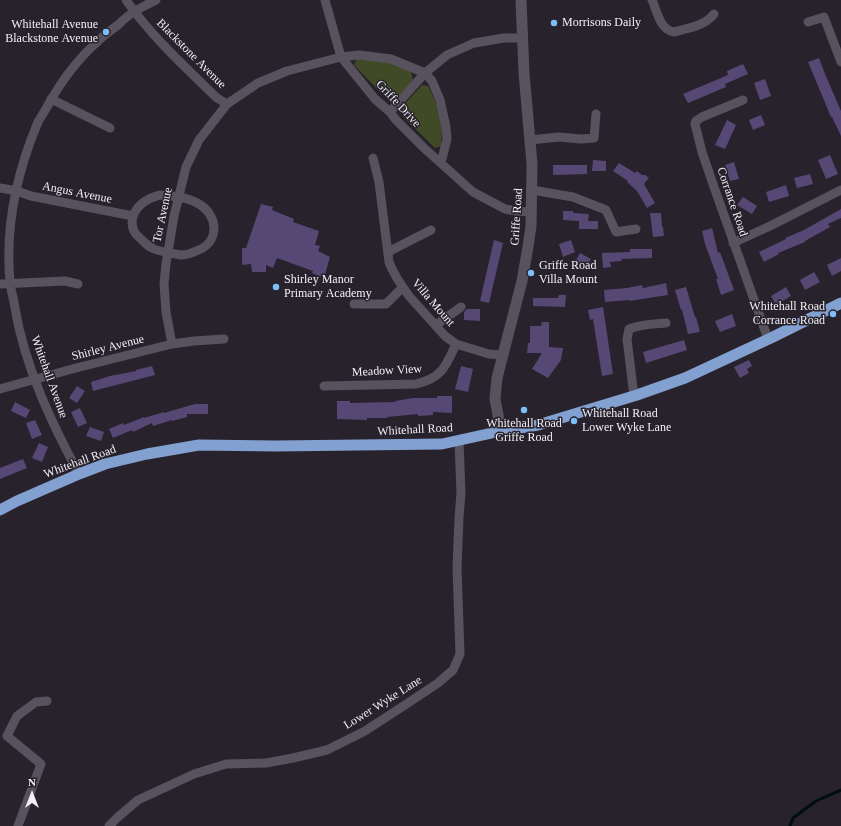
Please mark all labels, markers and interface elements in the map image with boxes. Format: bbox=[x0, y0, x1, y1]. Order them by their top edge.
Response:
street label: Blackstone Avenue bbox=[153, 16, 229, 92]
place label: Morrisons Daily bbox=[562, 16, 641, 30]
place label: Whitehall Avenue Blackstone Avenue bbox=[5, 18, 98, 46]
marker: Morrisons Daily bbox=[549, 18, 559, 28]
marker: Whitehall Avenue Blackstone Avenue bbox=[101, 27, 111, 37]
street label: Griffe Drive bbox=[372, 77, 424, 131]
street label: Corrance Road bbox=[713, 165, 751, 239]
street label: Angus Avenue bbox=[41, 179, 113, 207]
street label: Tor Avenue bbox=[150, 186, 176, 244]
street label: Griffe Road bbox=[508, 188, 526, 246]
place label: Griffe Road Villa Mount bbox=[539, 259, 597, 287]
marker: Griffe Road Villa Mount bbox=[526, 268, 536, 278]
place label: Shirley Manor Primary Academy bbox=[284, 273, 372, 301]
street label: Villa Mount bbox=[408, 276, 458, 330]
marker: Shirley Manor Primary Academy bbox=[271, 282, 281, 292]
place label: Whitehall Road Corrance Road bbox=[749, 300, 825, 328]
marker: Whitehall Road Corrance Road bbox=[828, 309, 838, 319]
street label: Shirley Avenue bbox=[70, 332, 146, 364]
street label: Whitehall Avenue bbox=[27, 334, 71, 420]
street label: Meadow View bbox=[352, 362, 422, 380]
marker: Whitehall Road Griffe Road bbox=[519, 405, 529, 415]
place label: Whitehall Road Lower Wyke Lane bbox=[582, 407, 671, 435]
marker: Whitehall Road Lower Wyke Lane bbox=[569, 416, 579, 426]
place label: Whitehall Road Griffe Road bbox=[486, 417, 562, 445]
street label: Whitehall Road bbox=[377, 421, 453, 439]
street label: Whitehall Road bbox=[42, 442, 118, 482]
street label: Lower Wyke Lane bbox=[341, 673, 425, 733]
north arrow bbox=[12, 774, 52, 814]
text: N bbox=[28, 776, 36, 788]

